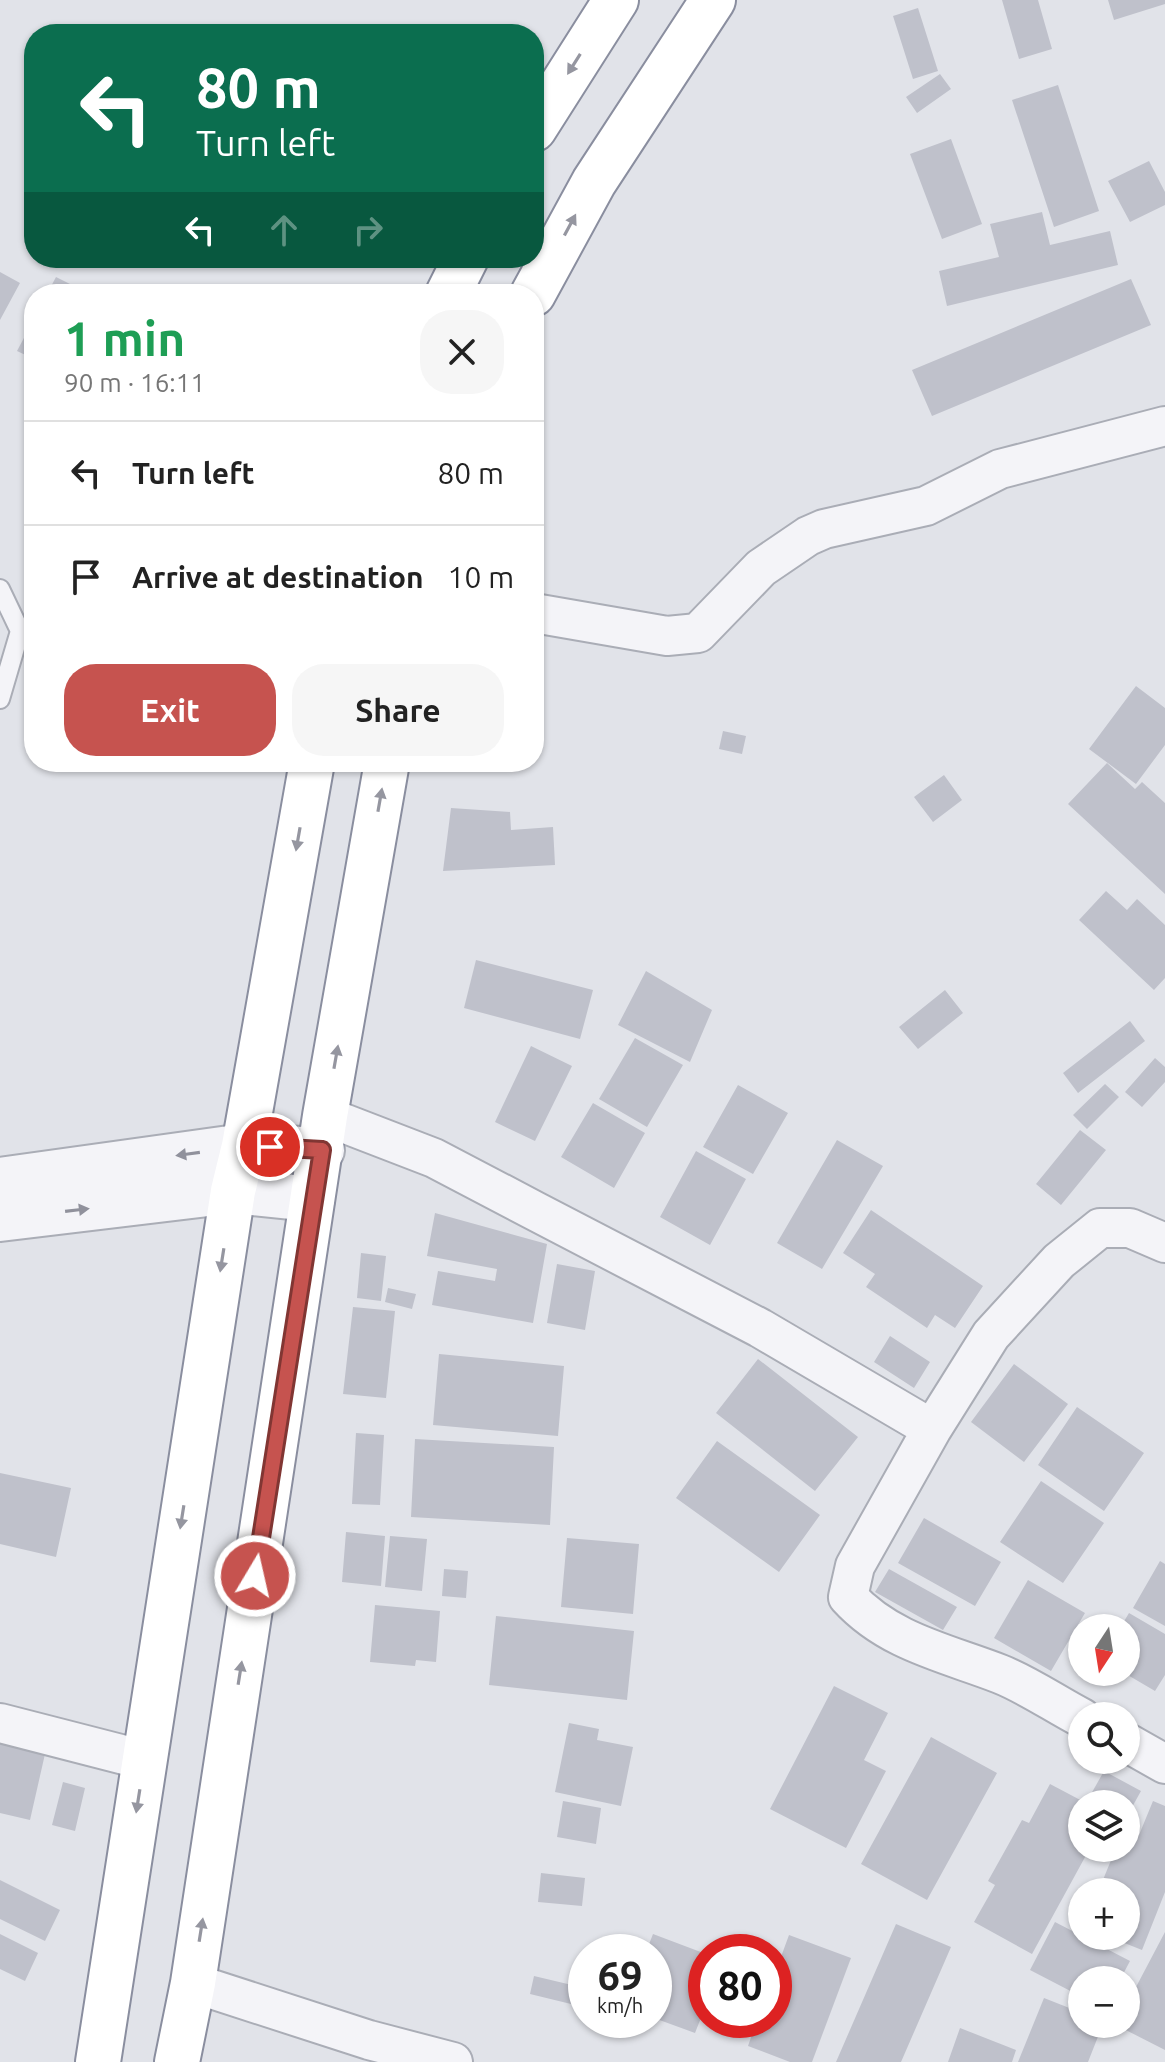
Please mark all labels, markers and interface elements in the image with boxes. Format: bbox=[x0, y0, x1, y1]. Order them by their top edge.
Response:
one-way arrow bbox=[568, 53, 582, 75]
icon: left bbox=[64, 56, 168, 160]
text: 80 m bbox=[196, 56, 321, 119]
text: Turn left bbox=[196, 122, 335, 163]
icon: left bbox=[178, 208, 222, 252]
icon: ahead bbox=[262, 208, 306, 252]
icon: right bbox=[346, 208, 390, 252]
one-way arrow bbox=[564, 214, 577, 237]
button: close bbox=[420, 310, 504, 394]
text: 1 min bbox=[64, 311, 185, 365]
text: 90 m · 16:11 bbox=[64, 368, 205, 397]
icon: left bbox=[64, 451, 108, 495]
text: Turn left bbox=[132, 456, 254, 490]
text: 80 m bbox=[437, 456, 504, 490]
icon: arrive bbox=[64, 555, 108, 599]
text: Arrive at destination bbox=[132, 560, 424, 594]
text: 10 m bbox=[448, 560, 514, 594]
button: Exit bbox=[64, 664, 276, 756]
button: Share bbox=[292, 664, 504, 756]
one-way arrow bbox=[375, 788, 387, 813]
one-way arrow bbox=[292, 827, 304, 852]
one-way arrow bbox=[330, 1044, 342, 1069]
pin bbox=[236, 1113, 304, 1181]
icon: arrive bbox=[248, 1125, 292, 1169]
one-way arrow bbox=[175, 1148, 200, 1161]
one-way arrow bbox=[65, 1203, 90, 1216]
one-way arrow bbox=[216, 1248, 228, 1273]
one-way arrow bbox=[175, 1505, 188, 1530]
position arrow bbox=[213, 1534, 297, 1618]
north arrow bbox=[1068, 1614, 1140, 1686]
map controls bbox=[1068, 1614, 1140, 2038]
one-way arrow bbox=[234, 1660, 247, 1685]
button: search bbox=[1068, 1702, 1140, 1774]
one-way arrow bbox=[131, 1789, 144, 1814]
button: layers bbox=[1068, 1790, 1140, 1862]
button: + bbox=[1068, 1878, 1140, 1950]
one-way arrow bbox=[195, 1917, 208, 1942]
speed limit sign: 80 bbox=[688, 1934, 792, 2038]
text: 69 bbox=[597, 1953, 643, 1998]
button: − bbox=[1068, 1966, 1140, 2038]
text: km/h bbox=[597, 1994, 643, 2017]

